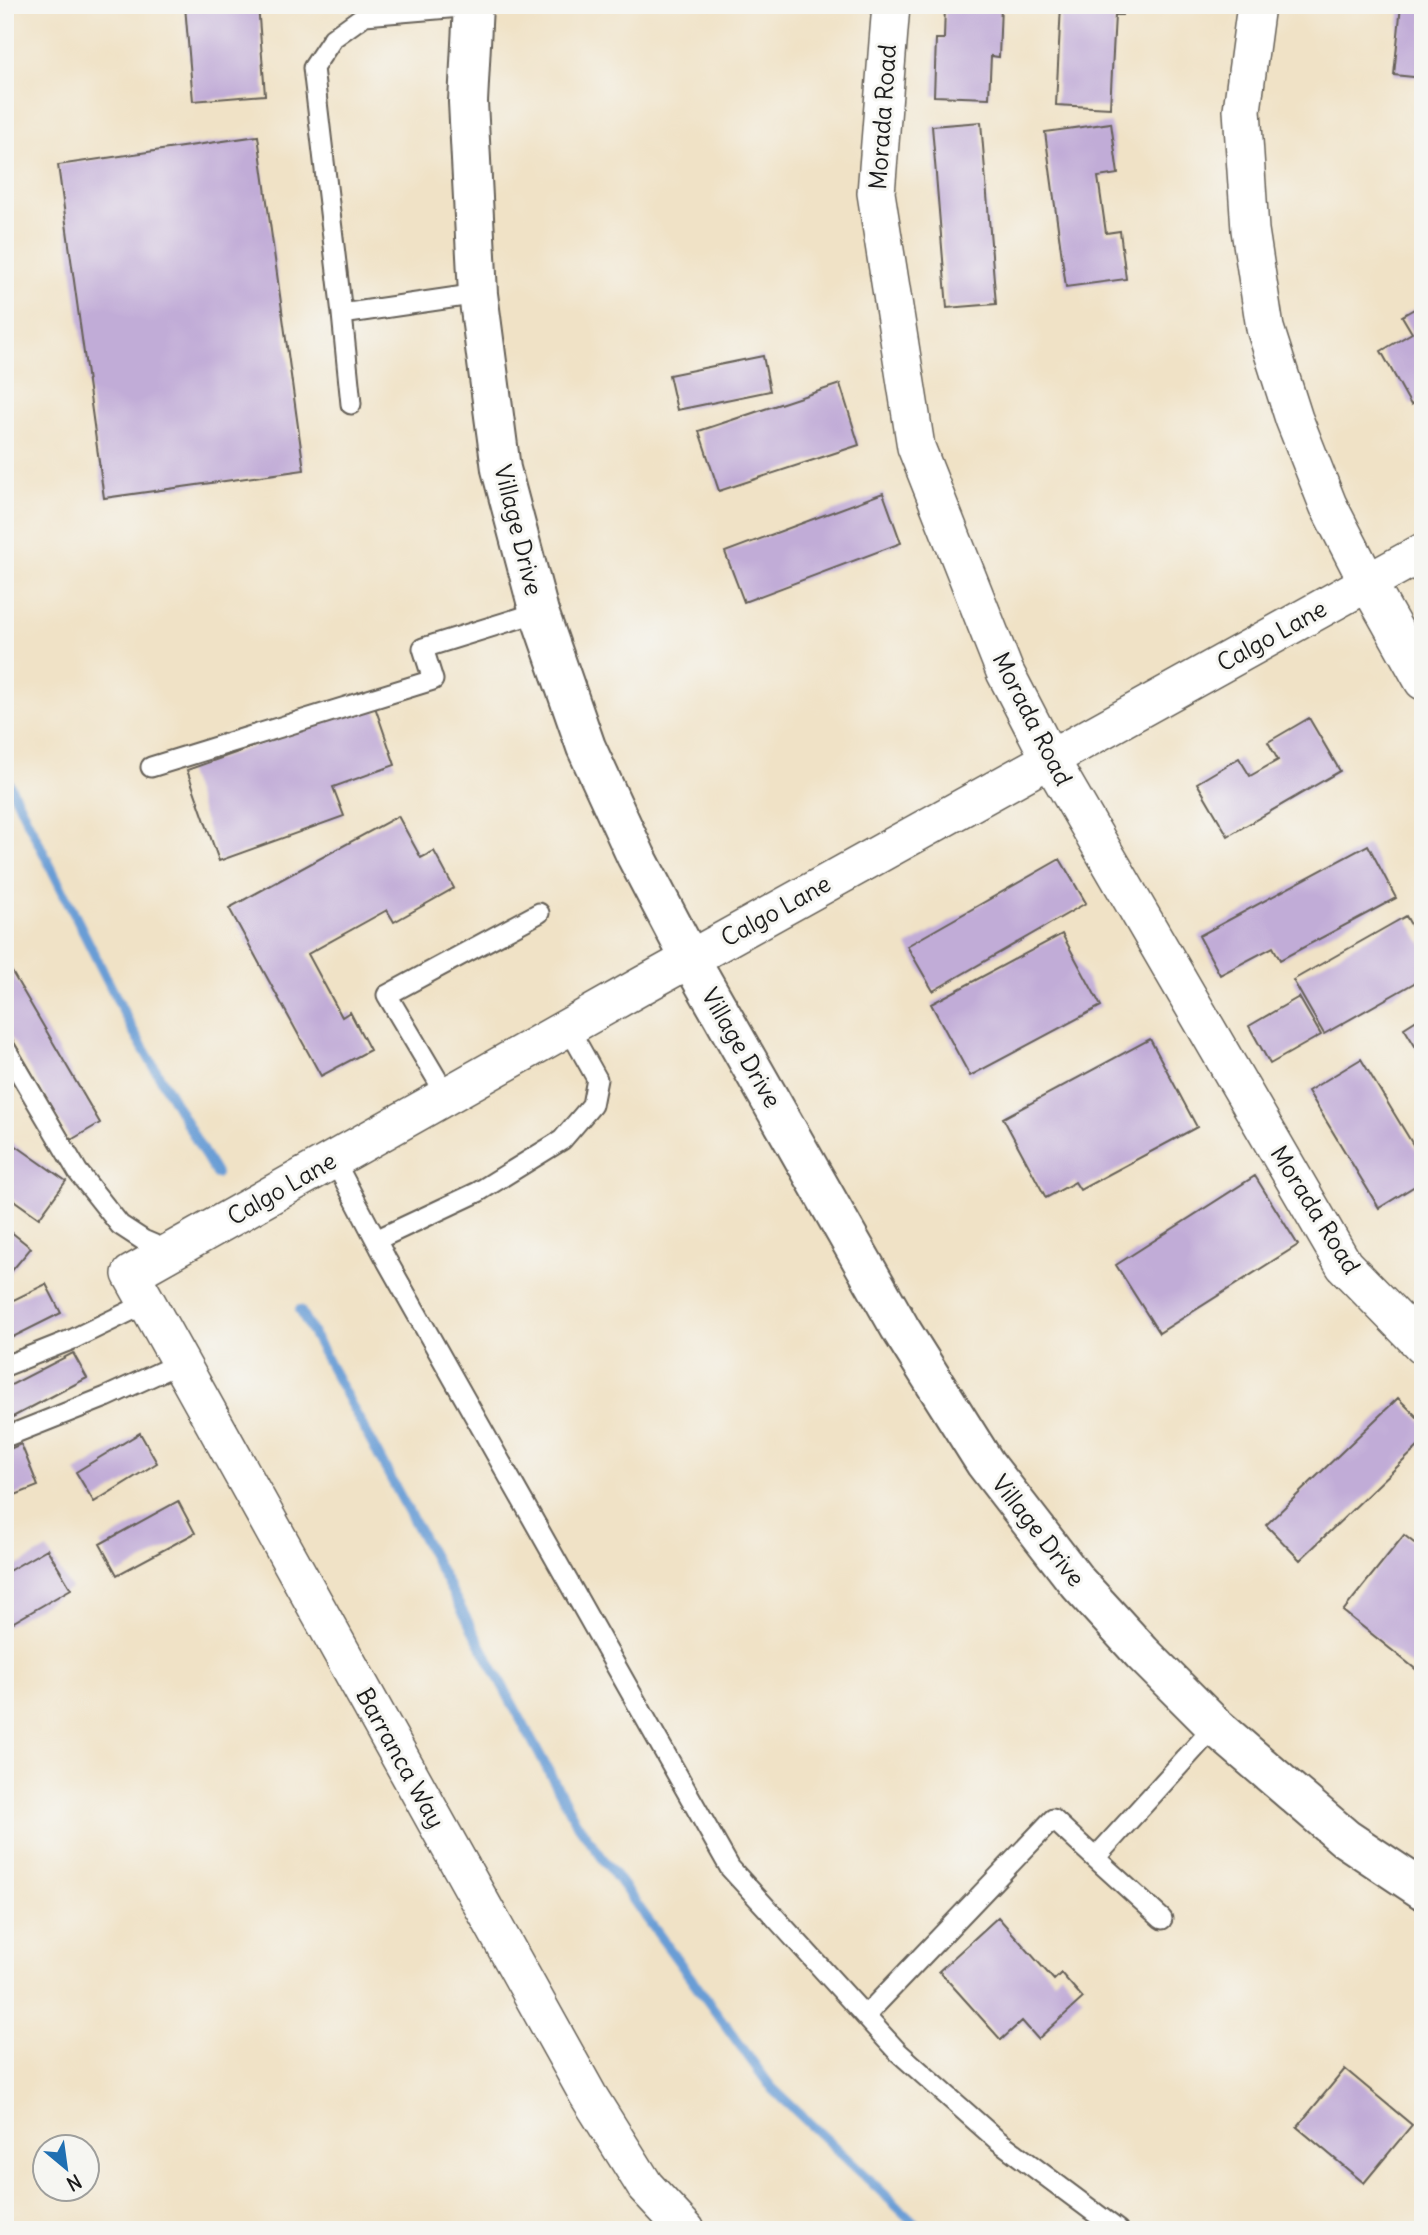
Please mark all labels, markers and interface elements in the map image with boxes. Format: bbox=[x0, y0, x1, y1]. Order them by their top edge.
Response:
street label: Morada Road bbox=[862, 43, 902, 191]
street label: Village Drive bbox=[488, 461, 550, 598]
street label: Calgo Lane bbox=[1211, 593, 1332, 678]
street label: Morada Road bbox=[986, 647, 1079, 790]
street label: Calgo Lane bbox=[715, 868, 836, 953]
street label: Village Drive bbox=[695, 982, 788, 1113]
street label: Morada Road bbox=[1265, 1140, 1367, 1279]
street label: Calgo Lane bbox=[222, 1145, 341, 1231]
street label: Village Drive bbox=[986, 1469, 1092, 1592]
street label: Barranca Way bbox=[350, 1682, 452, 1833]
north arrow bbox=[32, 2134, 102, 2204]
text: N bbox=[63, 2169, 86, 2197]

